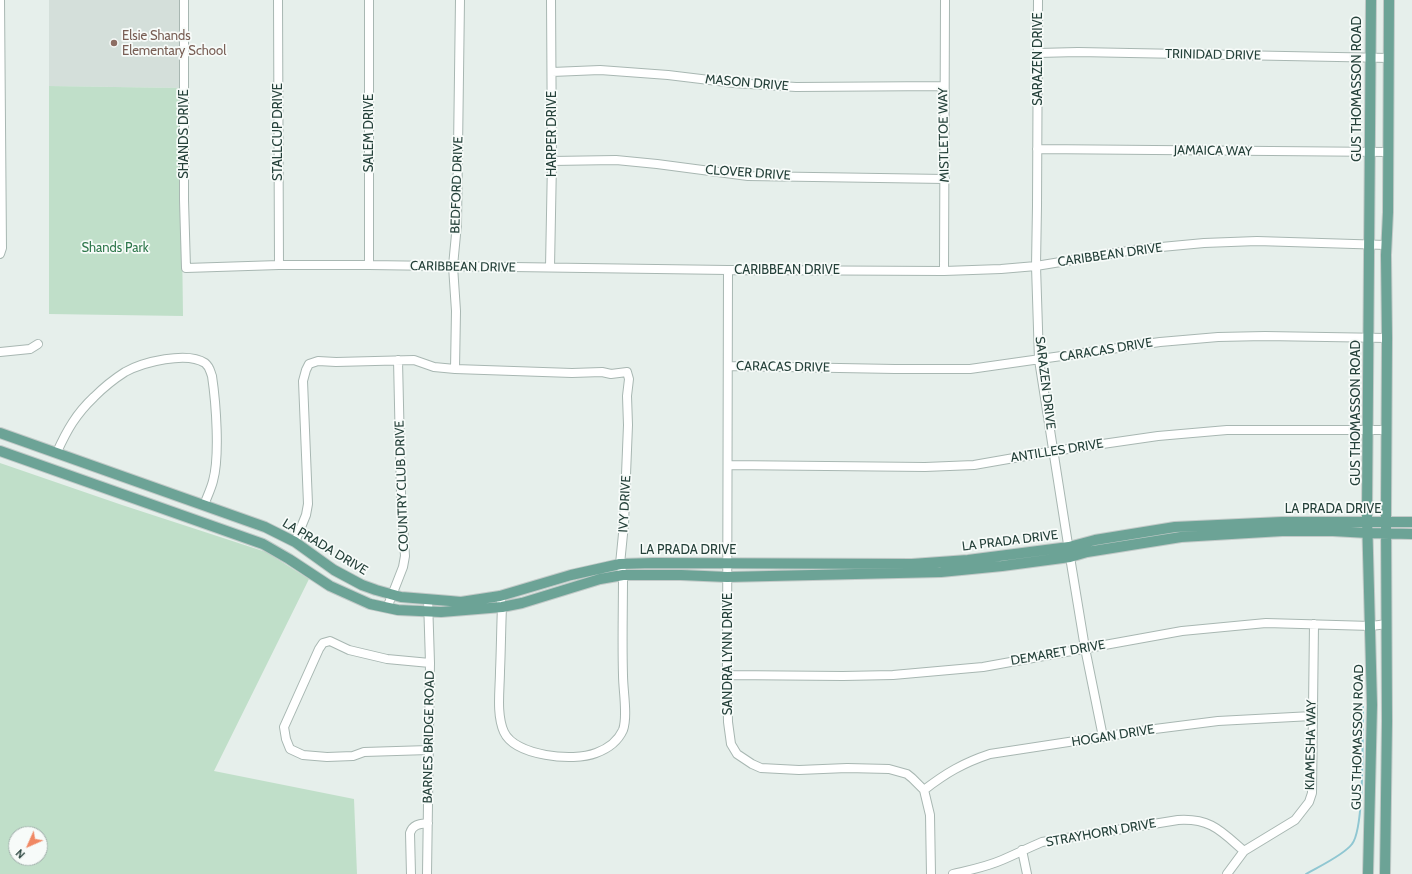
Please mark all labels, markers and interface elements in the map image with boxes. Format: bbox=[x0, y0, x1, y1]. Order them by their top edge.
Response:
street label: SARAZEN DRIVE bbox=[1030, 12, 1046, 106]
street label: GUS THOMASSON ROAD bbox=[1349, 16, 1365, 162]
place label: Elsie Shands Elementary School bbox=[122, 28, 226, 59]
marker: Elsie Shands Elementary School bbox=[109, 38, 119, 48]
street label: TRINIDAD DRIVE bbox=[1165, 46, 1261, 64]
street label: MASON DRIVE bbox=[704, 72, 790, 94]
street label: STALLCUP DRIVE bbox=[270, 83, 286, 181]
street label: MISTLETOE WAY bbox=[935, 87, 953, 183]
street label: SHANDS DRIVE bbox=[176, 89, 192, 179]
street label: HARPER DRIVE bbox=[544, 91, 560, 177]
street label: SALEM DRIVE bbox=[361, 94, 377, 172]
street label: BEDFORD DRIVE bbox=[448, 136, 466, 234]
street label: JAMAICA WAY bbox=[1174, 143, 1252, 159]
street label: CLOVER DRIVE bbox=[705, 162, 791, 184]
park label: Shands Park bbox=[81, 240, 149, 256]
street label: CARIBBEAN DRIVE bbox=[1057, 240, 1163, 270]
street label: CARIBBEAN DRIVE bbox=[410, 258, 516, 276]
street label: CARIBBEAN DRIVE bbox=[734, 262, 840, 278]
street label: CARACAS DRIVE bbox=[1058, 335, 1154, 365]
street label: SARAZEN DRIVE bbox=[1032, 336, 1058, 430]
street label: GUS THOMASSON ROAD bbox=[1348, 340, 1364, 486]
street label: CARACAS DRIVE bbox=[736, 358, 830, 376]
street label: COUNTRY CLUB DRIVE bbox=[392, 420, 412, 552]
street label: ANTILLES DRIVE bbox=[1009, 436, 1105, 466]
street label: IVY DRIVE bbox=[616, 475, 634, 533]
street label: LA PRADA DRIVE bbox=[1285, 501, 1381, 517]
street label: LA PRADA DRIVE bbox=[280, 515, 370, 579]
street label: LA PRADA DRIVE bbox=[961, 527, 1059, 555]
street label: LA PRADA DRIVE bbox=[640, 542, 736, 558]
street label: SANDRA LYNN DRIVE bbox=[720, 593, 736, 715]
street label: DEMARET DRIVE bbox=[1009, 637, 1107, 669]
street label: GUS THOMASSON ROAD bbox=[1349, 664, 1367, 810]
street label: BARNES BRIDGE ROAD bbox=[420, 670, 438, 804]
street label: KIAMESHA WAY bbox=[1302, 700, 1320, 790]
street label: HOGAN DRIVE bbox=[1070, 722, 1156, 750]
street label: STRAYHORN DRIVE bbox=[1045, 816, 1157, 850]
north arrow bbox=[8, 826, 48, 866]
text: N bbox=[13, 846, 28, 861]

